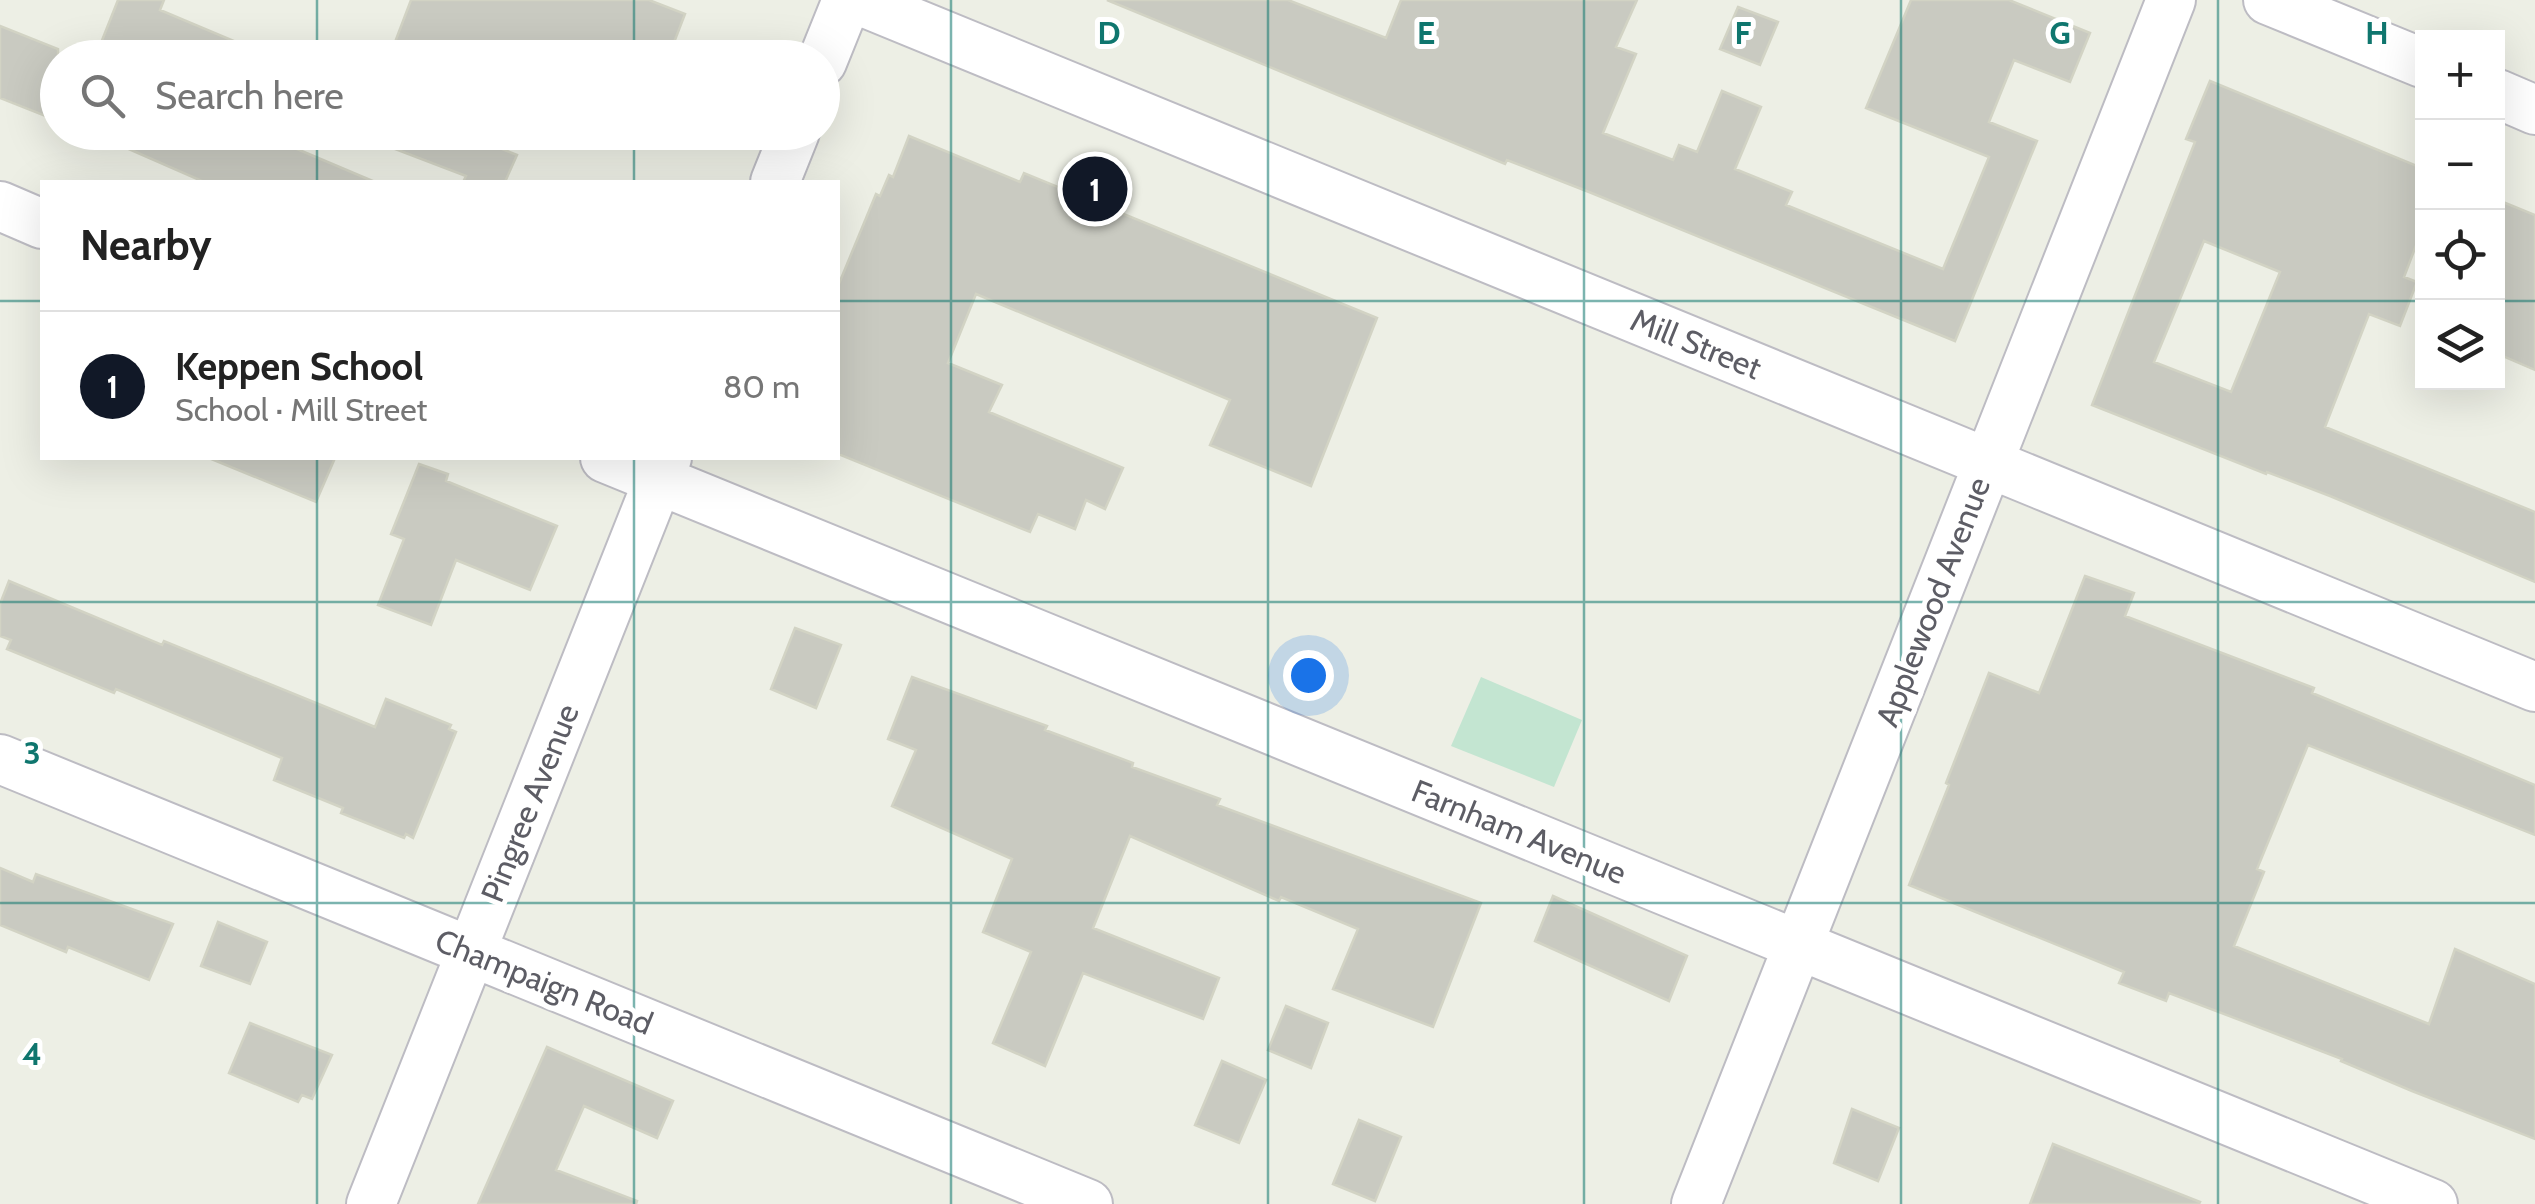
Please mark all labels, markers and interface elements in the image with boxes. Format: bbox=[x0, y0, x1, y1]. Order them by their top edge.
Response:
text: D bbox=[1097, 13, 1121, 52]
text: E bbox=[1417, 13, 1435, 52]
text: F bbox=[1735, 13, 1752, 52]
text: G bbox=[2049, 13, 2071, 52]
text: H bbox=[2365, 13, 2389, 52]
map controls bbox=[2415, 30, 2505, 390]
button: + bbox=[2415, 30, 2505, 120]
search box bbox=[40, 40, 840, 150]
icon: search bbox=[75, 68, 130, 123]
text: Search here bbox=[155, 72, 344, 119]
button: − bbox=[2415, 120, 2505, 210]
pin: 1 bbox=[1062, 152, 1128, 226]
button: locate bbox=[2415, 210, 2505, 300]
text: Nearby bbox=[80, 219, 212, 271]
street label: Mill Street bbox=[1625, 300, 1767, 387]
button: layers bbox=[2415, 300, 2505, 390]
text: Keppen School bbox=[175, 343, 423, 390]
text: 1 bbox=[107, 367, 118, 406]
text: 80 m bbox=[723, 367, 800, 406]
text: School · Mill Street bbox=[175, 390, 427, 429]
street label: Applewood Avenue bbox=[1867, 472, 1998, 732]
your location bbox=[1283, 650, 1334, 701]
street label: Pingree Avenue bbox=[472, 698, 587, 907]
text: 3 bbox=[23, 733, 41, 772]
street label: Farnham Avenue bbox=[1406, 771, 1632, 892]
street label: Champaign Road bbox=[430, 920, 659, 1043]
text: 4 bbox=[22, 1034, 42, 1073]

